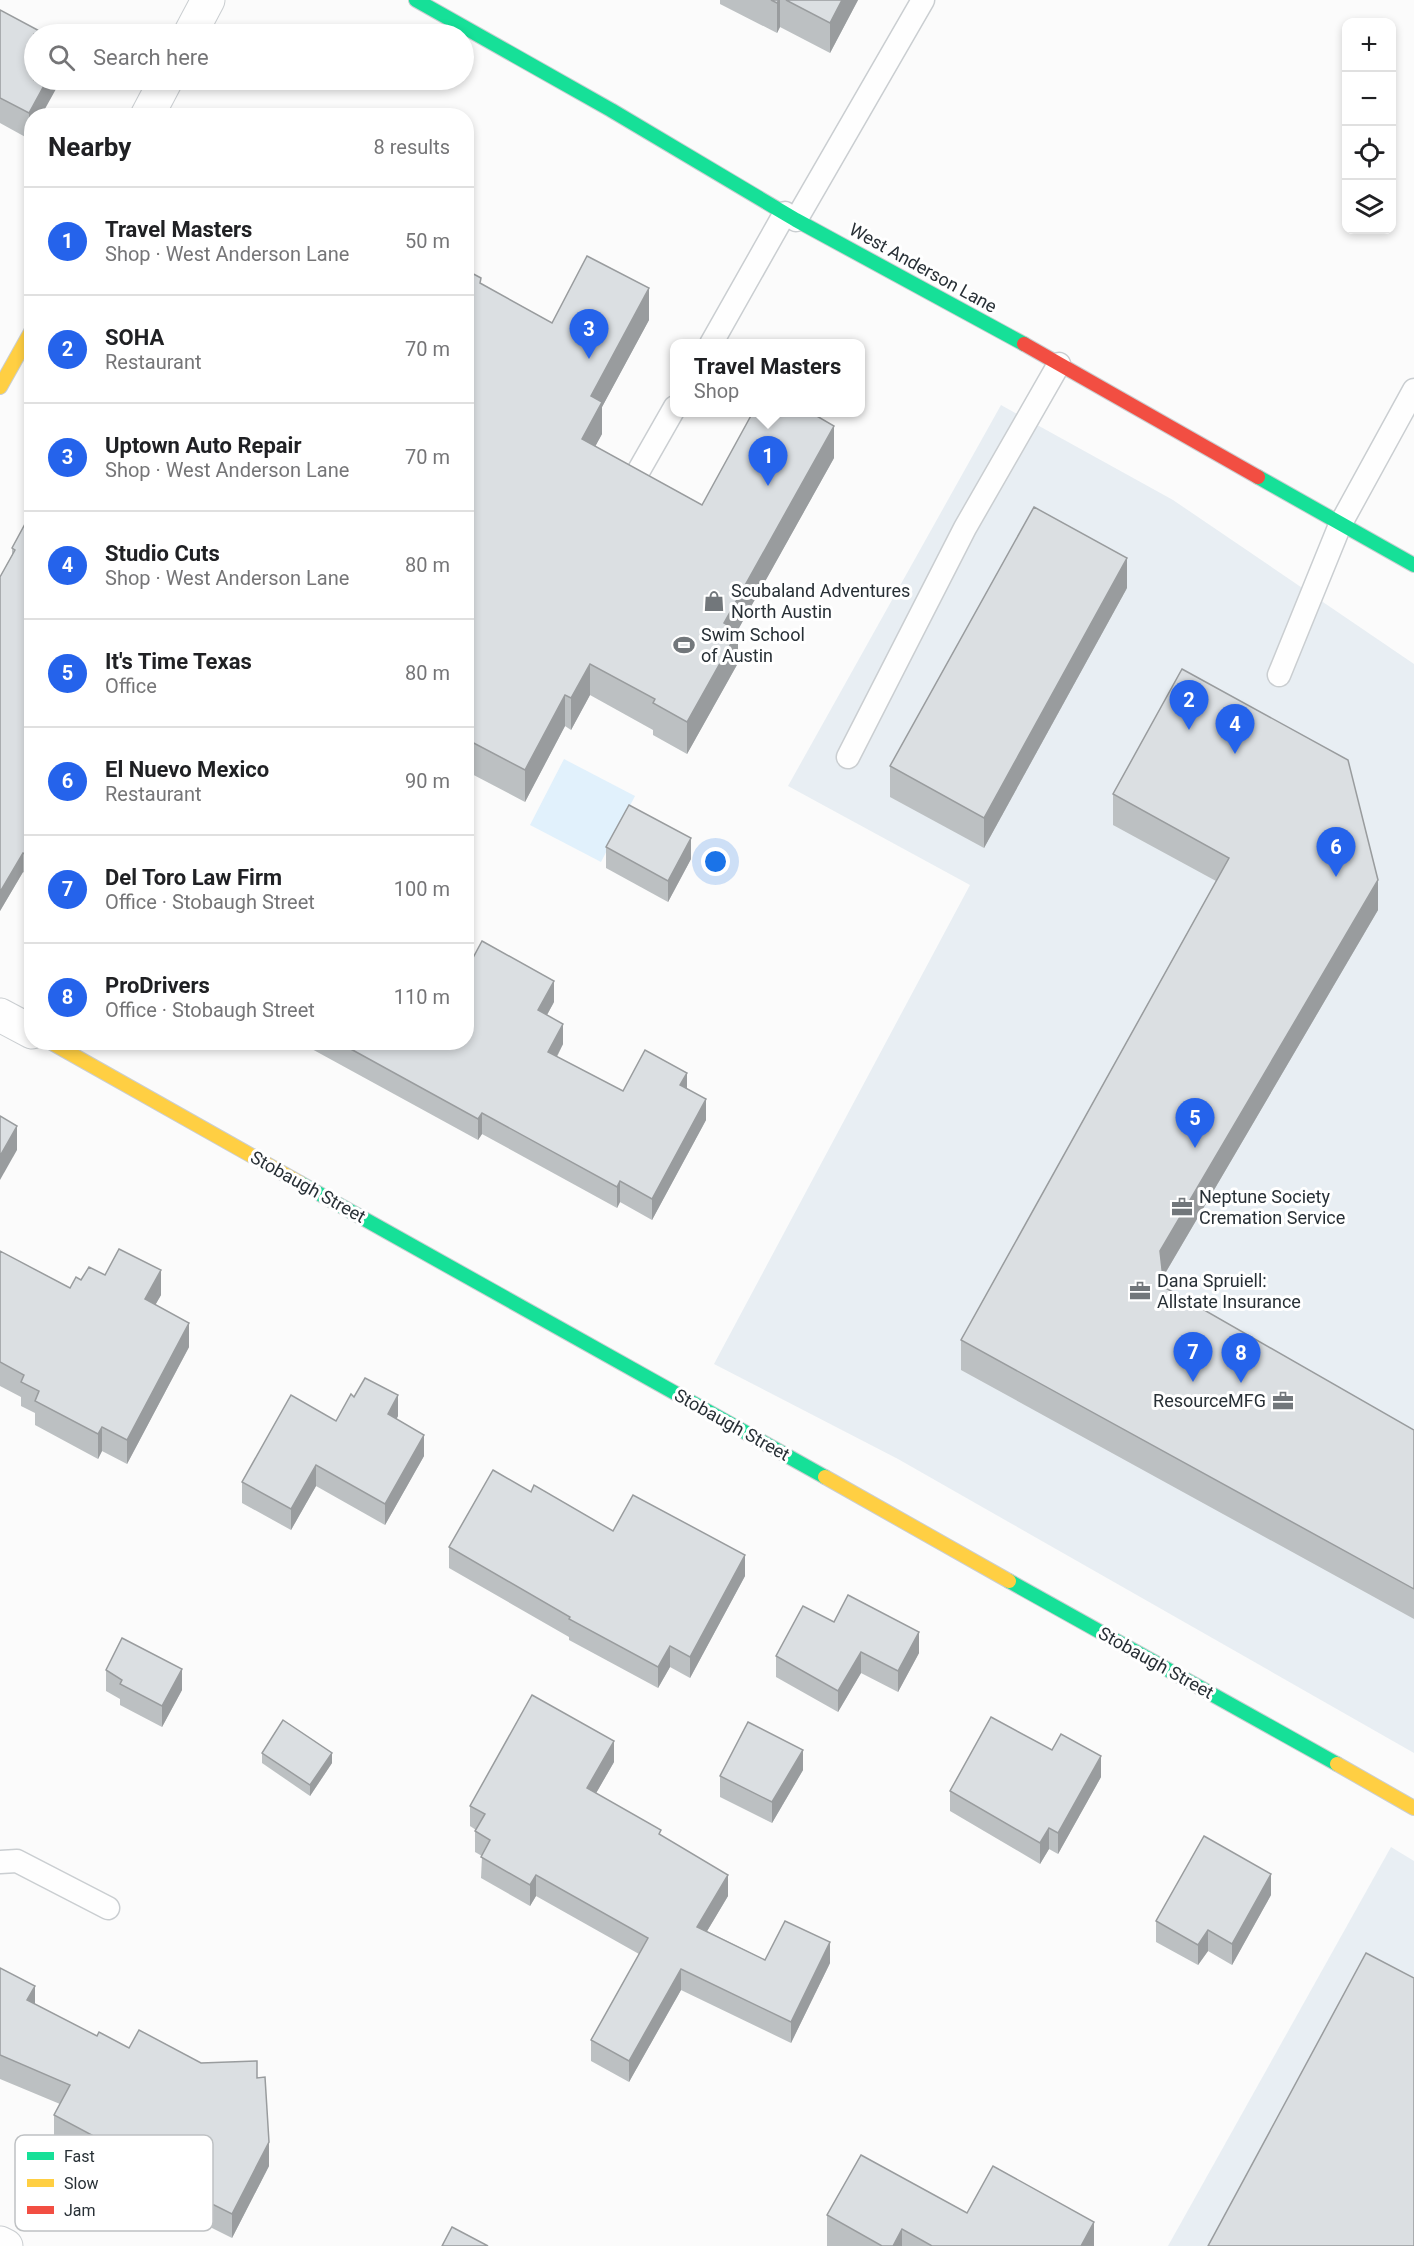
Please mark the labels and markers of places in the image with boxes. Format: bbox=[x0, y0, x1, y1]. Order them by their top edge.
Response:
pin: 3 bbox=[570, 310, 608, 359]
pin: 1 bbox=[748, 436, 788, 486]
place label: Scubaland Adventures North Austin bbox=[731, 580, 910, 622]
shop icon: Scubaland Adventures North Austin bbox=[702, 589, 726, 613]
place label: Swim School of Austin bbox=[701, 624, 805, 666]
sports icon: Swim School of Austin bbox=[672, 633, 696, 657]
pin: 2 bbox=[1170, 680, 1208, 730]
pin: 4 bbox=[1216, 704, 1254, 754]
pin: 6 bbox=[1316, 828, 1356, 877]
pin: 5 bbox=[1176, 1098, 1214, 1148]
place label: Neptune Society Cremation Service bbox=[1199, 1186, 1345, 1228]
office icon: Neptune Society Cremation Service bbox=[1170, 1195, 1194, 1219]
place label: Dana Spruiell: Allstate Insurance bbox=[1157, 1270, 1301, 1312]
office icon: Dana Spruiell: Allstate Insurance bbox=[1128, 1279, 1152, 1303]
pin: 7 bbox=[1174, 1332, 1212, 1382]
pin: 8 bbox=[1222, 1334, 1260, 1383]
office icon: ResourceMFG bbox=[1271, 1389, 1295, 1413]
place label: ResourceMFG bbox=[1153, 1390, 1266, 1411]

